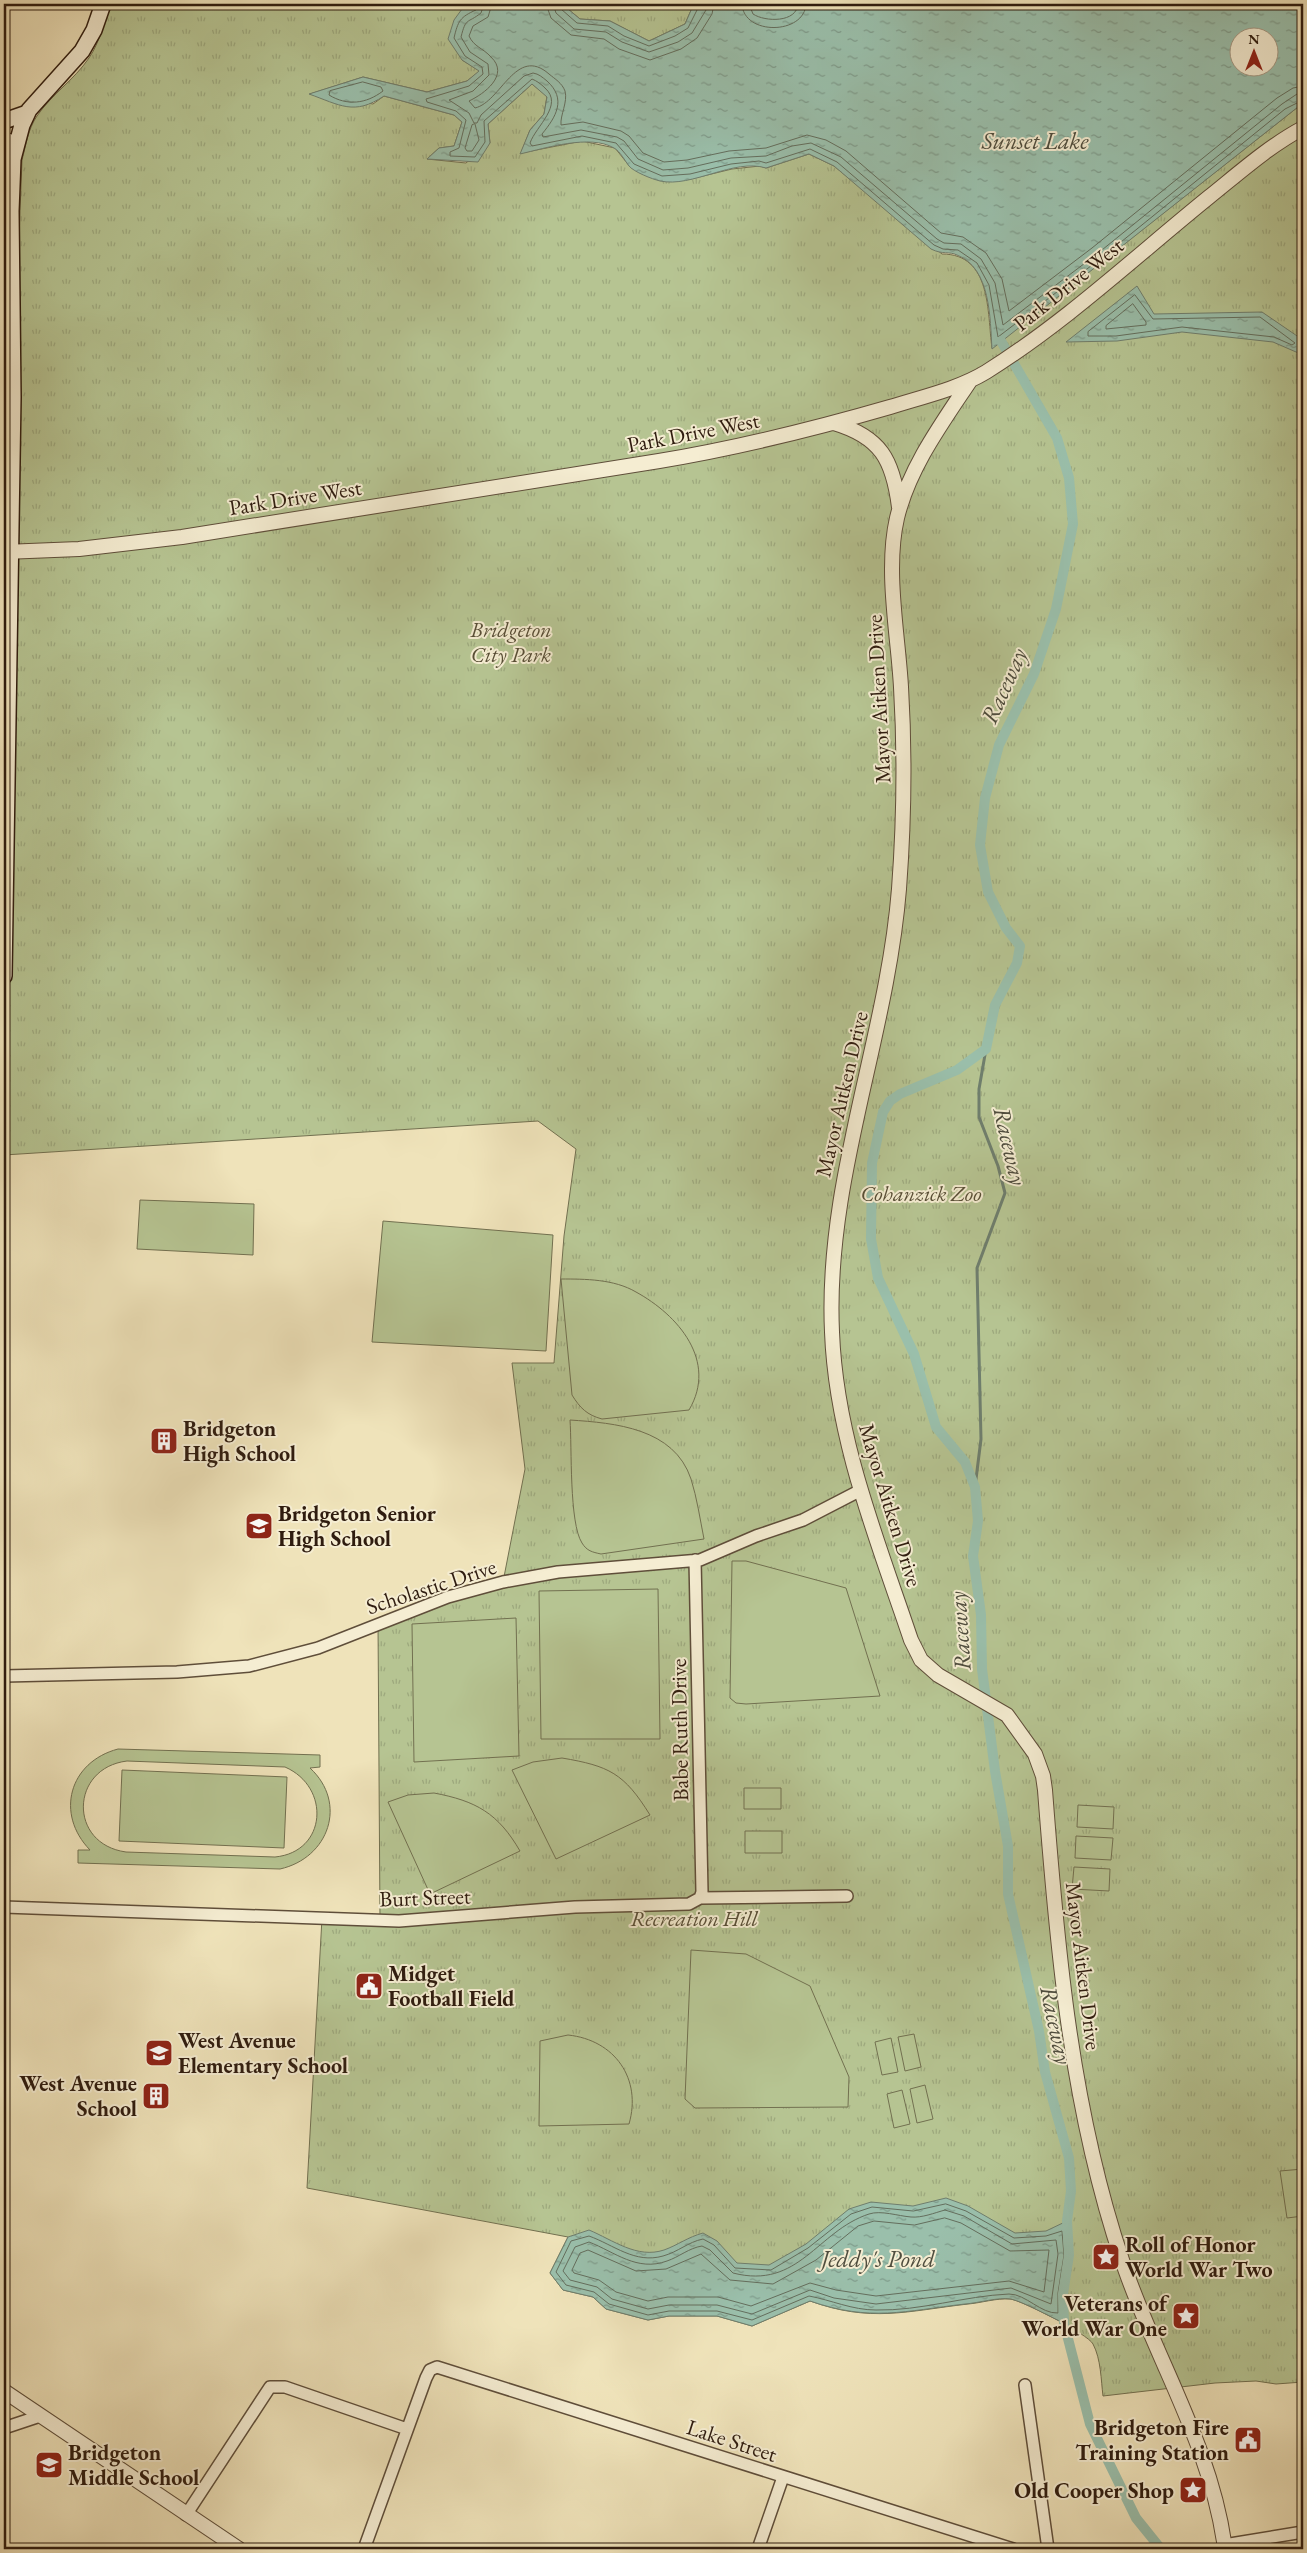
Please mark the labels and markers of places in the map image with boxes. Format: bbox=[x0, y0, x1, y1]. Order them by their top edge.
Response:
place label: Bridgeton High School bbox=[183, 1414, 296, 1468]
building icon: Bridgeton High School bbox=[149, 1426, 179, 1456]
place label: Bridgeton Senior High School bbox=[278, 1499, 437, 1553]
school or university icon: Bridgeton Senior High School bbox=[244, 1511, 274, 1541]
place label: Midget Football Field bbox=[388, 1959, 515, 2013]
public building icon: Midget Football Field bbox=[354, 1971, 384, 2001]
place label: West Avenue Elementary School bbox=[178, 2026, 348, 2080]
school or university icon: West Avenue Elementary School bbox=[144, 2038, 174, 2068]
place label: West Avenue School bbox=[19, 2069, 137, 2123]
building icon: West Avenue School bbox=[141, 2081, 171, 2111]
place label: Roll of Honor World War Two bbox=[1125, 2230, 1273, 2284]
place icon: Roll of Honor World War Two bbox=[1091, 2242, 1121, 2272]
place label: Veterans of World War One bbox=[1021, 2289, 1170, 2343]
place icon: Veterans of World War One bbox=[1171, 2301, 1201, 2331]
place label: Bridgeton Fire Training Station bbox=[1075, 2413, 1230, 2467]
public building icon: Bridgeton Fire Training Station bbox=[1233, 2425, 1263, 2455]
place label: Bridgeton Middle School bbox=[68, 2438, 199, 2492]
school or university icon: Bridgeton Middle School bbox=[34, 2450, 64, 2480]
place icon: Old Cooper Shop bbox=[1178, 2475, 1208, 2505]
place label: Old Cooper Shop bbox=[1014, 2476, 1174, 2505]

